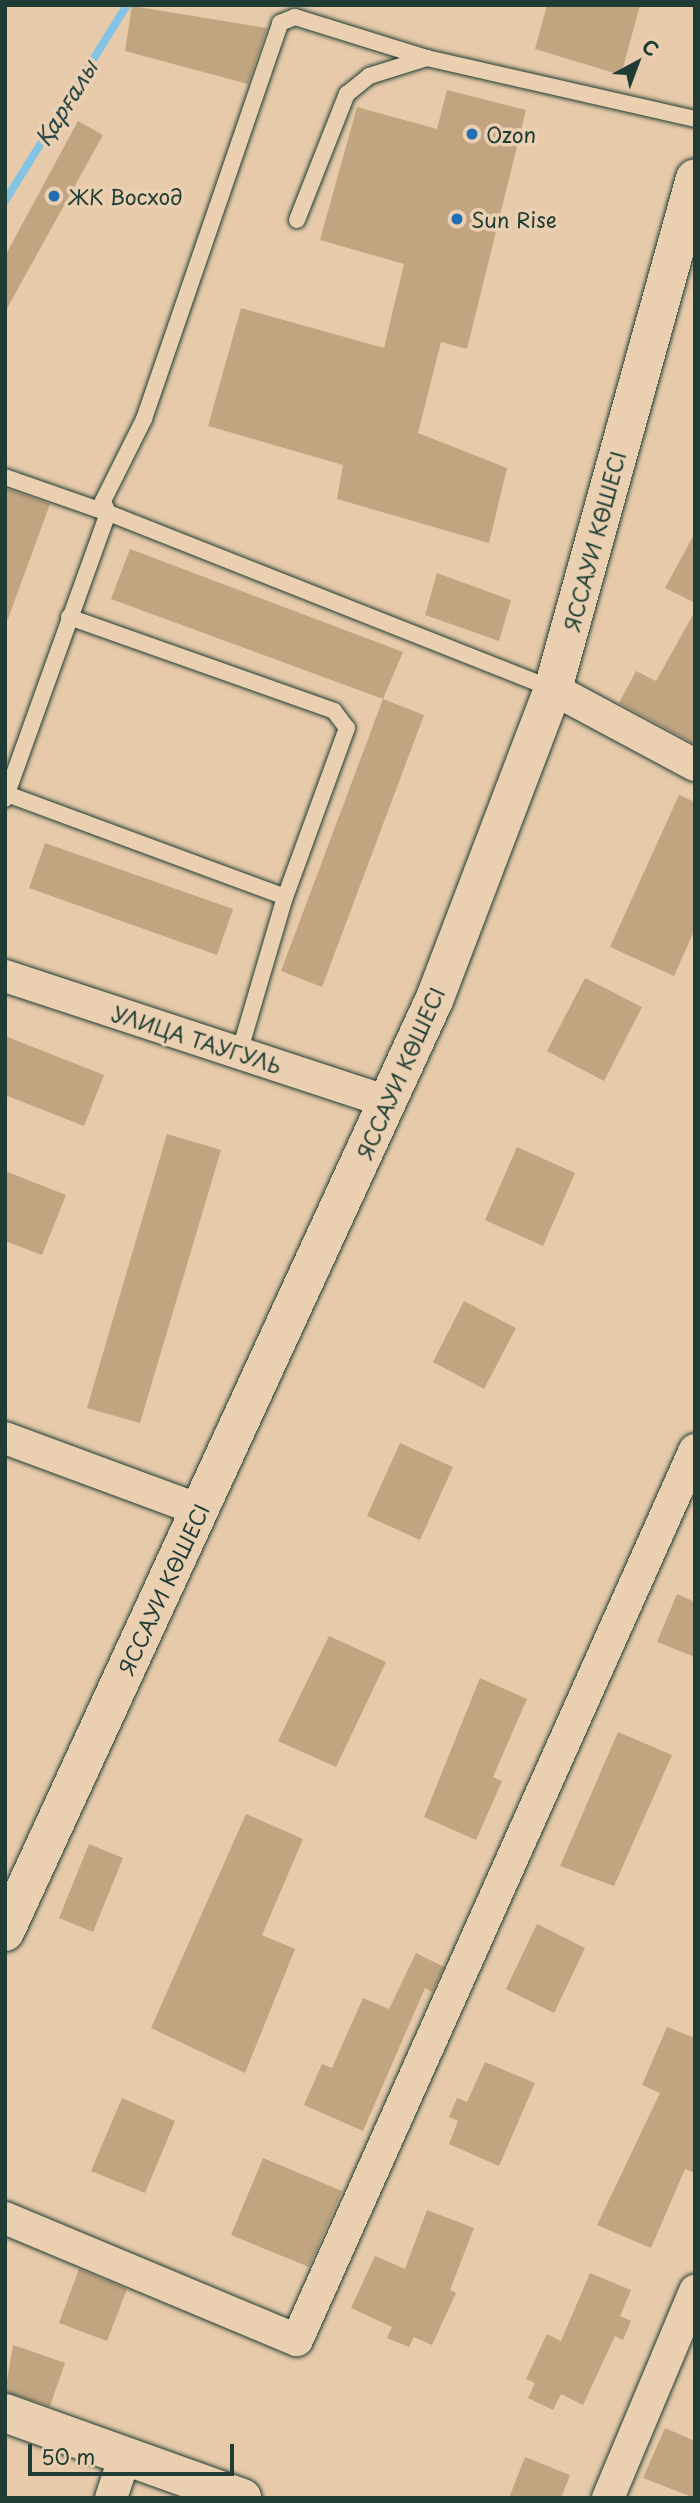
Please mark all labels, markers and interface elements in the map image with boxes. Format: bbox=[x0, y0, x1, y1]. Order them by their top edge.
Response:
north arrow bbox=[602, 28, 672, 98]
text: С bbox=[636, 32, 665, 62]
water label: Қарғалы bbox=[29, 55, 103, 151]
place label: Ozon bbox=[486, 121, 536, 147]
marker: Ozon bbox=[464, 126, 480, 142]
place label: ЖК Восход bbox=[68, 183, 183, 209]
marker: ЖК Восход bbox=[46, 188, 62, 204]
place label: Sun Rise bbox=[471, 206, 556, 232]
marker: Sun Rise bbox=[449, 211, 465, 227]
street label: ЯССАУИ КӨШЕСІ bbox=[558, 448, 630, 634]
street label: ЯССАУИ КӨШЕСІ bbox=[351, 983, 449, 1163]
street label: УЛИЦА ТАУГУЛЬ bbox=[108, 999, 286, 1079]
street label: ЯССАУИ КӨШЕСІ bbox=[112, 1500, 214, 1678]
scale bar bbox=[32, 2430, 238, 2474]
text: 50 m bbox=[41, 2440, 95, 2472]

